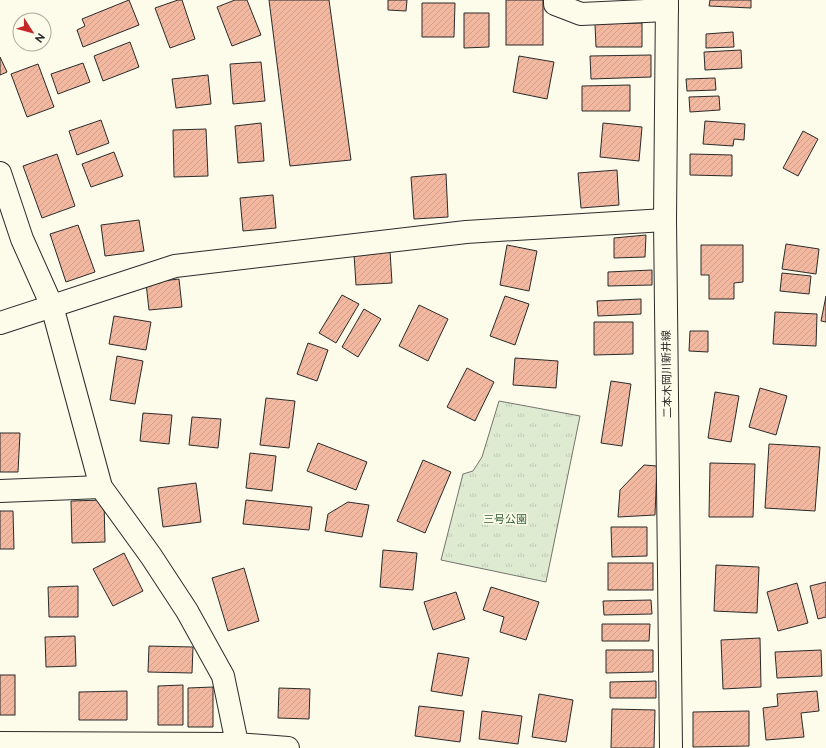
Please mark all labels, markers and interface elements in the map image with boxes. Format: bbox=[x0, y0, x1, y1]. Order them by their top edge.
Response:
north arrow bbox=[12, 12, 52, 52]
text: N bbox=[32, 30, 47, 45]
street label: 二本木岡川新井線 bbox=[660, 330, 674, 418]
park label: 三号公園 bbox=[483, 513, 527, 526]

